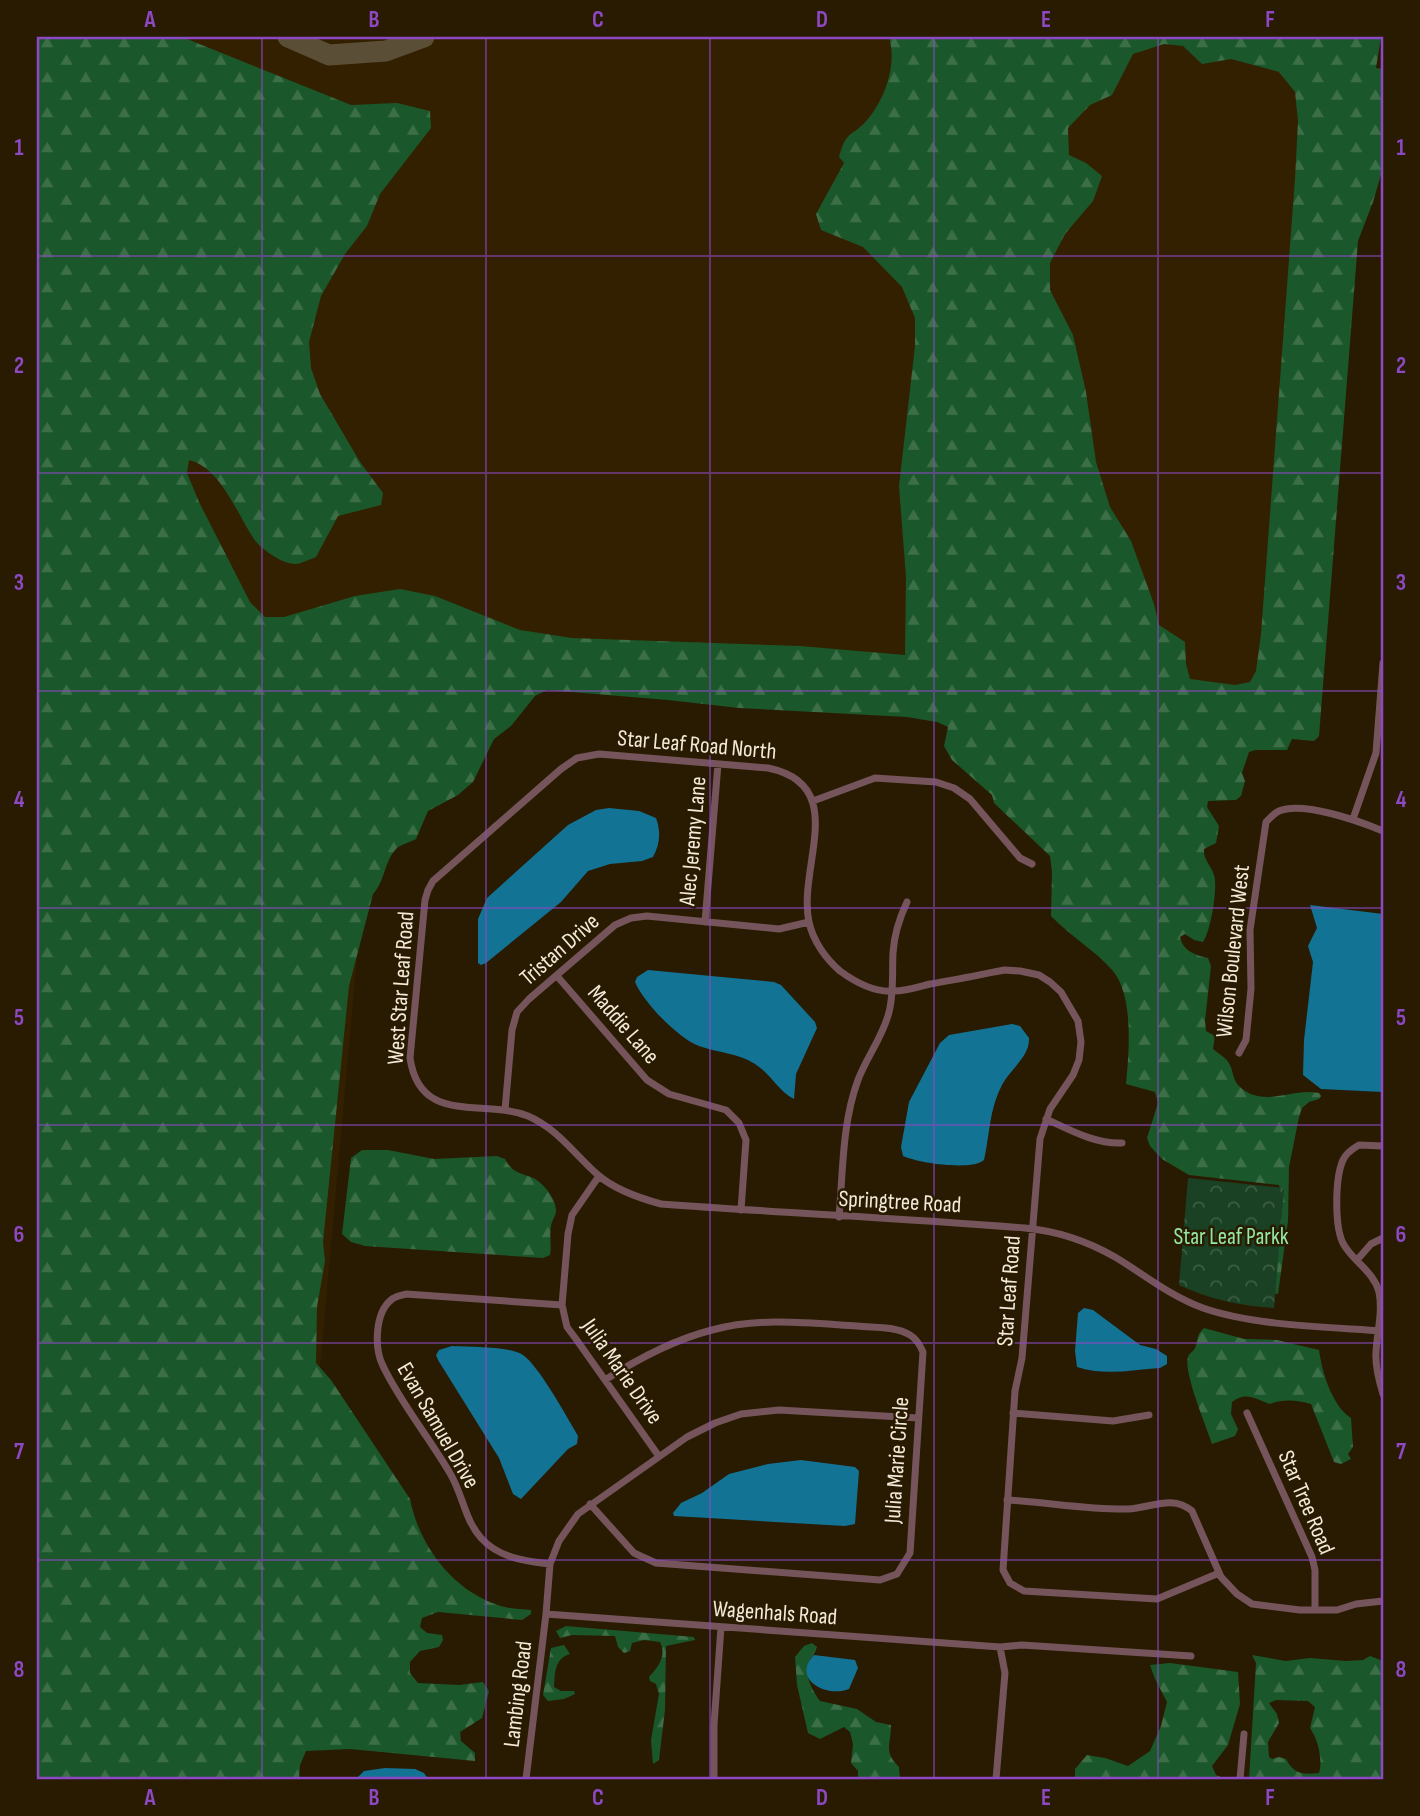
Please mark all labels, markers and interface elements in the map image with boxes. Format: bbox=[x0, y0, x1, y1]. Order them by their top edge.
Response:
text: A bbox=[144, 6, 157, 34]
text: B bbox=[369, 6, 380, 34]
text: C bbox=[592, 6, 604, 34]
text: D bbox=[816, 6, 828, 34]
text: E bbox=[1041, 6, 1051, 34]
text: F bbox=[1265, 6, 1275, 34]
text: 1 bbox=[14, 134, 24, 162]
text: 1 bbox=[1396, 134, 1406, 162]
text: 2 bbox=[14, 352, 24, 380]
text: 2 bbox=[1396, 352, 1406, 380]
text: 3 bbox=[14, 569, 24, 597]
text: 3 bbox=[1396, 569, 1406, 597]
street label: Star Leaf Road North bbox=[616, 724, 778, 766]
street label: Alec Jeremy Lane bbox=[673, 775, 713, 908]
text: 4 bbox=[14, 786, 25, 814]
text: 4 bbox=[1396, 786, 1407, 814]
street label: Wilson Boulevard West bbox=[1210, 863, 1256, 1039]
street label: Tristan Drive bbox=[514, 908, 605, 992]
street label: West Star Leaf Road bbox=[382, 910, 420, 1066]
street label: Maddie Lane bbox=[581, 979, 665, 1070]
text: 5 bbox=[14, 1004, 24, 1032]
text: 5 bbox=[1396, 1004, 1406, 1032]
street label: Springtree Road bbox=[838, 1185, 962, 1219]
text: 6 bbox=[14, 1221, 24, 1249]
text: 6 bbox=[1396, 1221, 1406, 1249]
park label: Star Leaf Parkk bbox=[1174, 1223, 1289, 1251]
street label: Star Leaf Road bbox=[991, 1235, 1027, 1347]
street label: Julia Marie Drive bbox=[575, 1313, 669, 1430]
street label: Evan Samuel Drive bbox=[391, 1358, 485, 1493]
street label: Julia Marie Circle bbox=[879, 1396, 915, 1525]
text: 7 bbox=[14, 1438, 24, 1466]
text: 7 bbox=[1396, 1438, 1406, 1466]
street label: Star Tree Road bbox=[1272, 1446, 1340, 1559]
street label: Wagenhals Road bbox=[712, 1595, 838, 1631]
street label: Lambing Road bbox=[498, 1639, 538, 1749]
text: 8 bbox=[14, 1656, 25, 1684]
text: 8 bbox=[1396, 1656, 1407, 1684]
text: A bbox=[144, 1784, 157, 1812]
text: B bbox=[369, 1784, 380, 1812]
text: C bbox=[592, 1784, 604, 1812]
text: D bbox=[816, 1784, 828, 1812]
text: E bbox=[1041, 1784, 1051, 1812]
text: F bbox=[1265, 1784, 1275, 1812]

